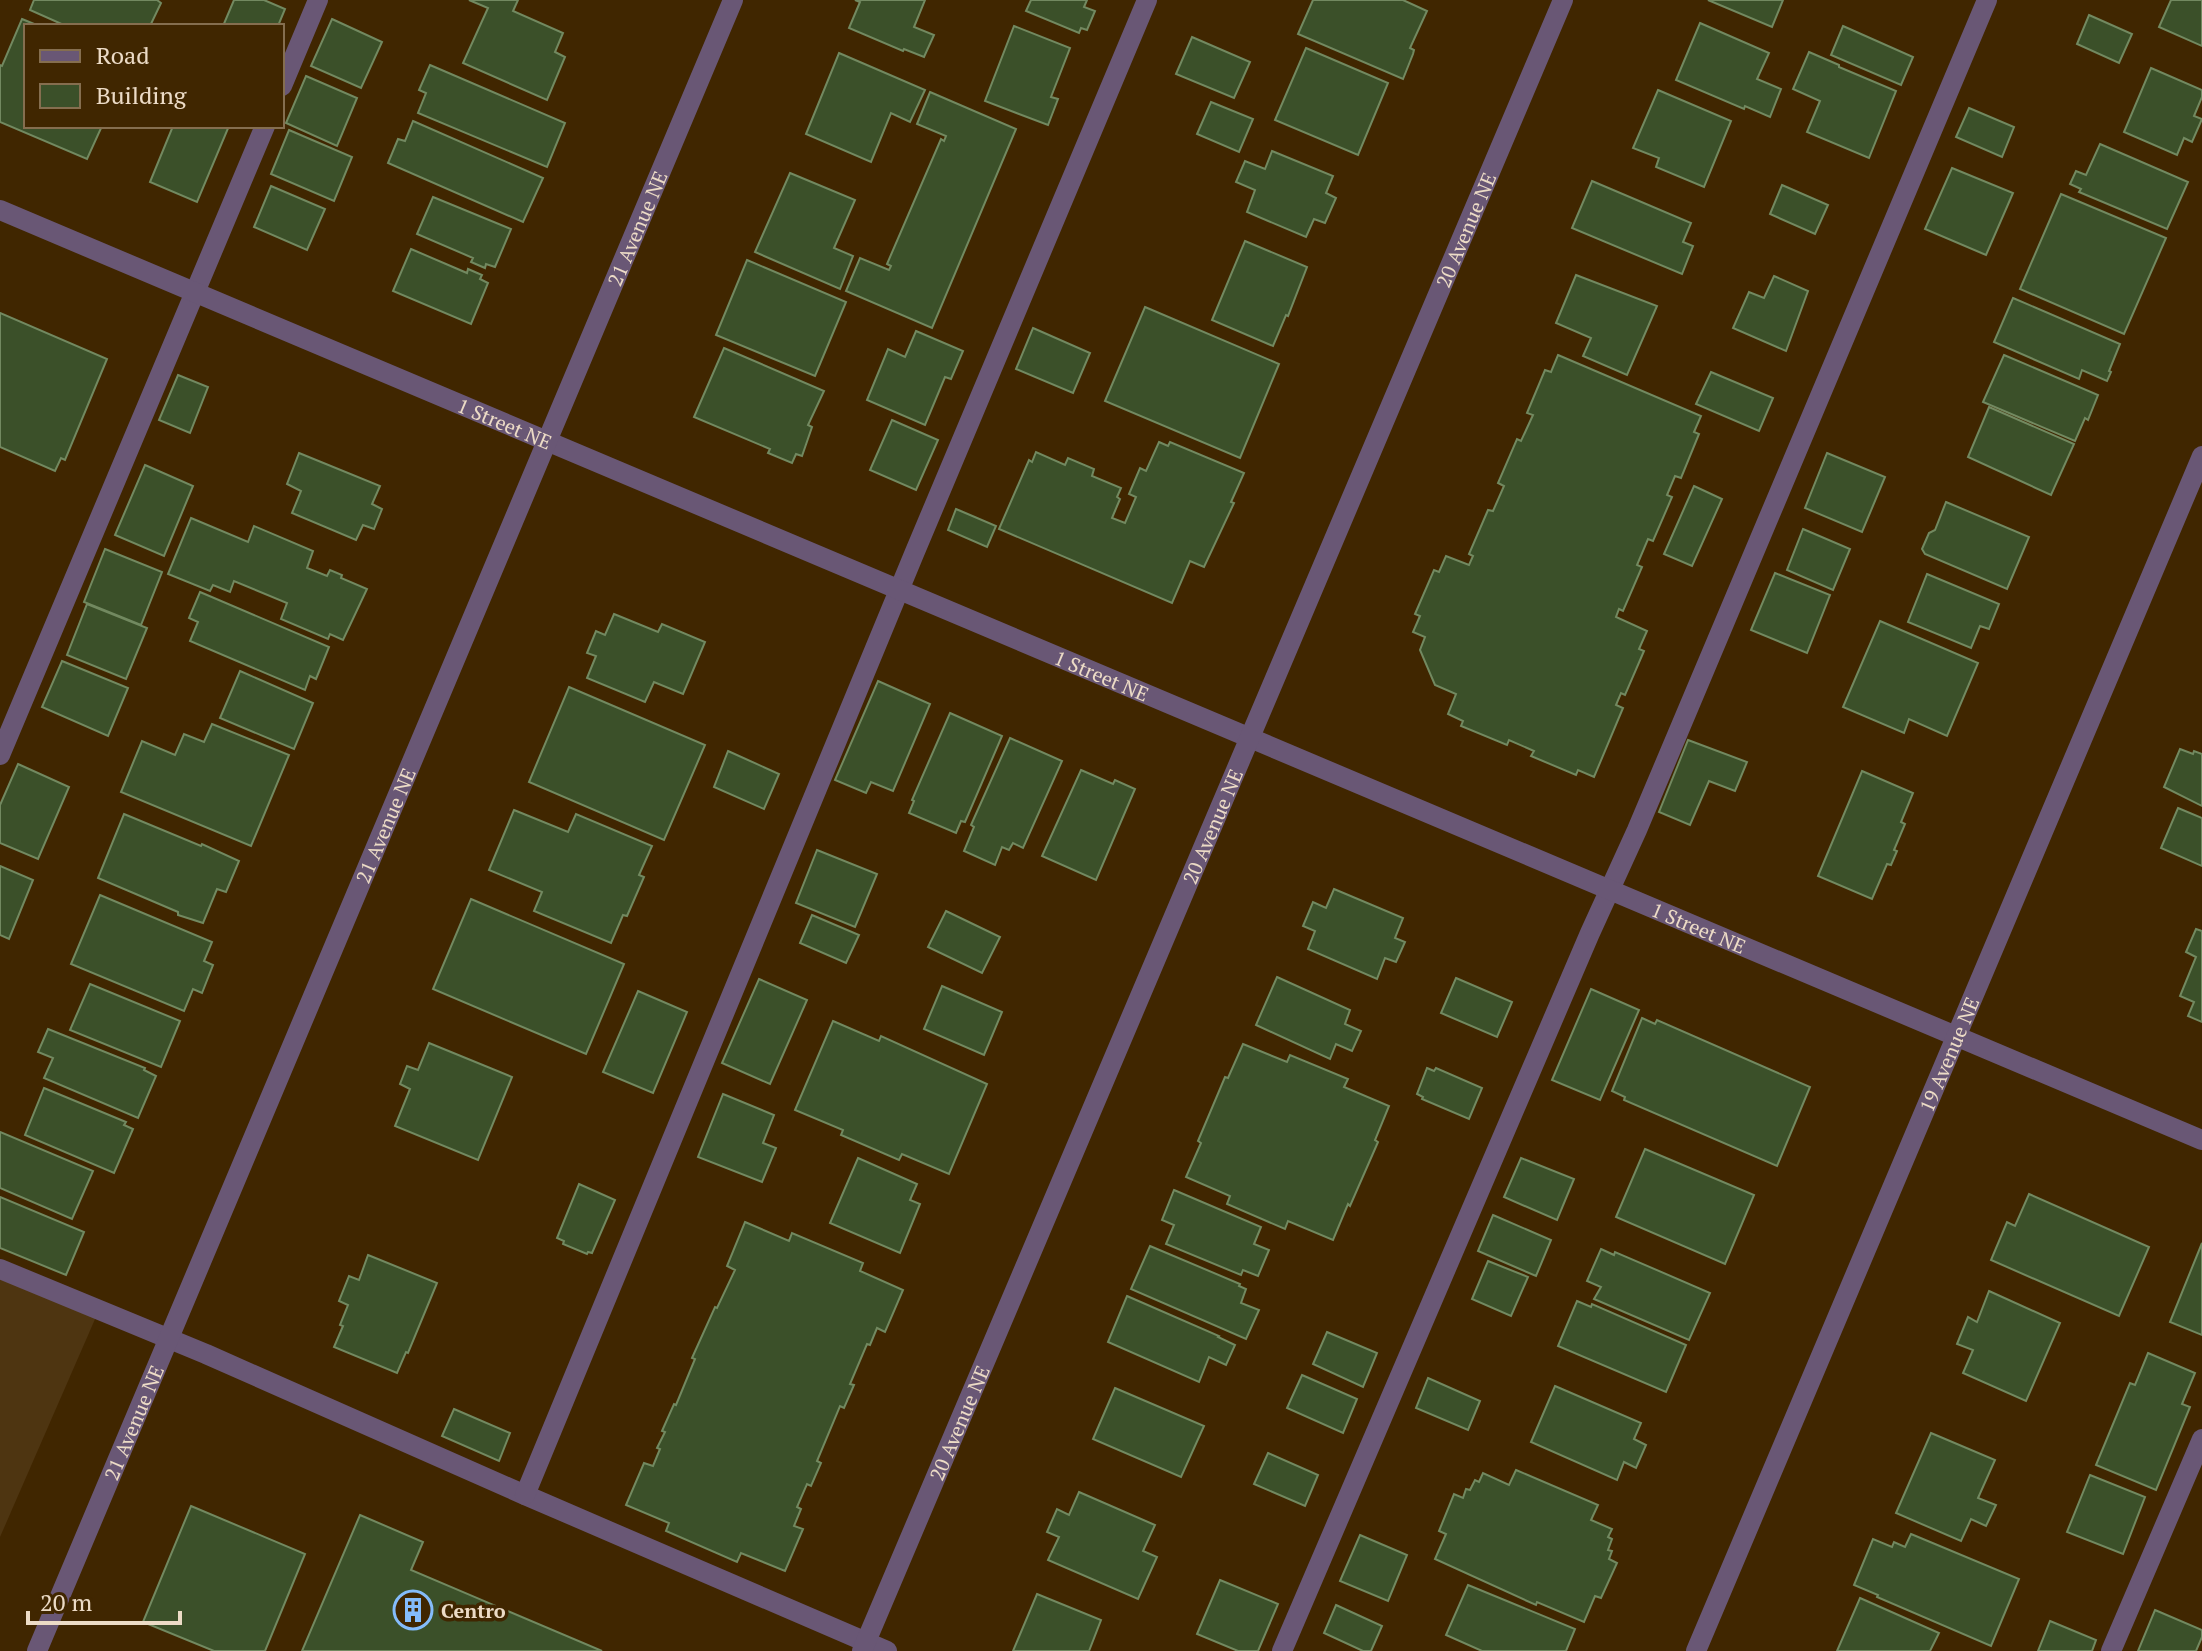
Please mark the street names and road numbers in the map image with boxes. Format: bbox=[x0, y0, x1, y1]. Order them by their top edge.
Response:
street label: 21 Avenue NE bbox=[601, 167, 673, 290]
street label: 20 Avenue NE bbox=[1429, 168, 1502, 291]
street label: 1 Street NE bbox=[453, 391, 556, 455]
street label: 1 Street NE bbox=[1050, 643, 1153, 707]
street label: 21 Avenue NE bbox=[349, 764, 421, 887]
street label: 20 Avenue NE bbox=[1176, 765, 1249, 888]
street label: 1 Street NE bbox=[1647, 896, 1750, 959]
street label: 19 Avenue NE bbox=[1912, 993, 1985, 1116]
street label: 21 Avenue NE bbox=[97, 1361, 170, 1484]
street label: 20 Avenue NE bbox=[923, 1361, 995, 1484]

